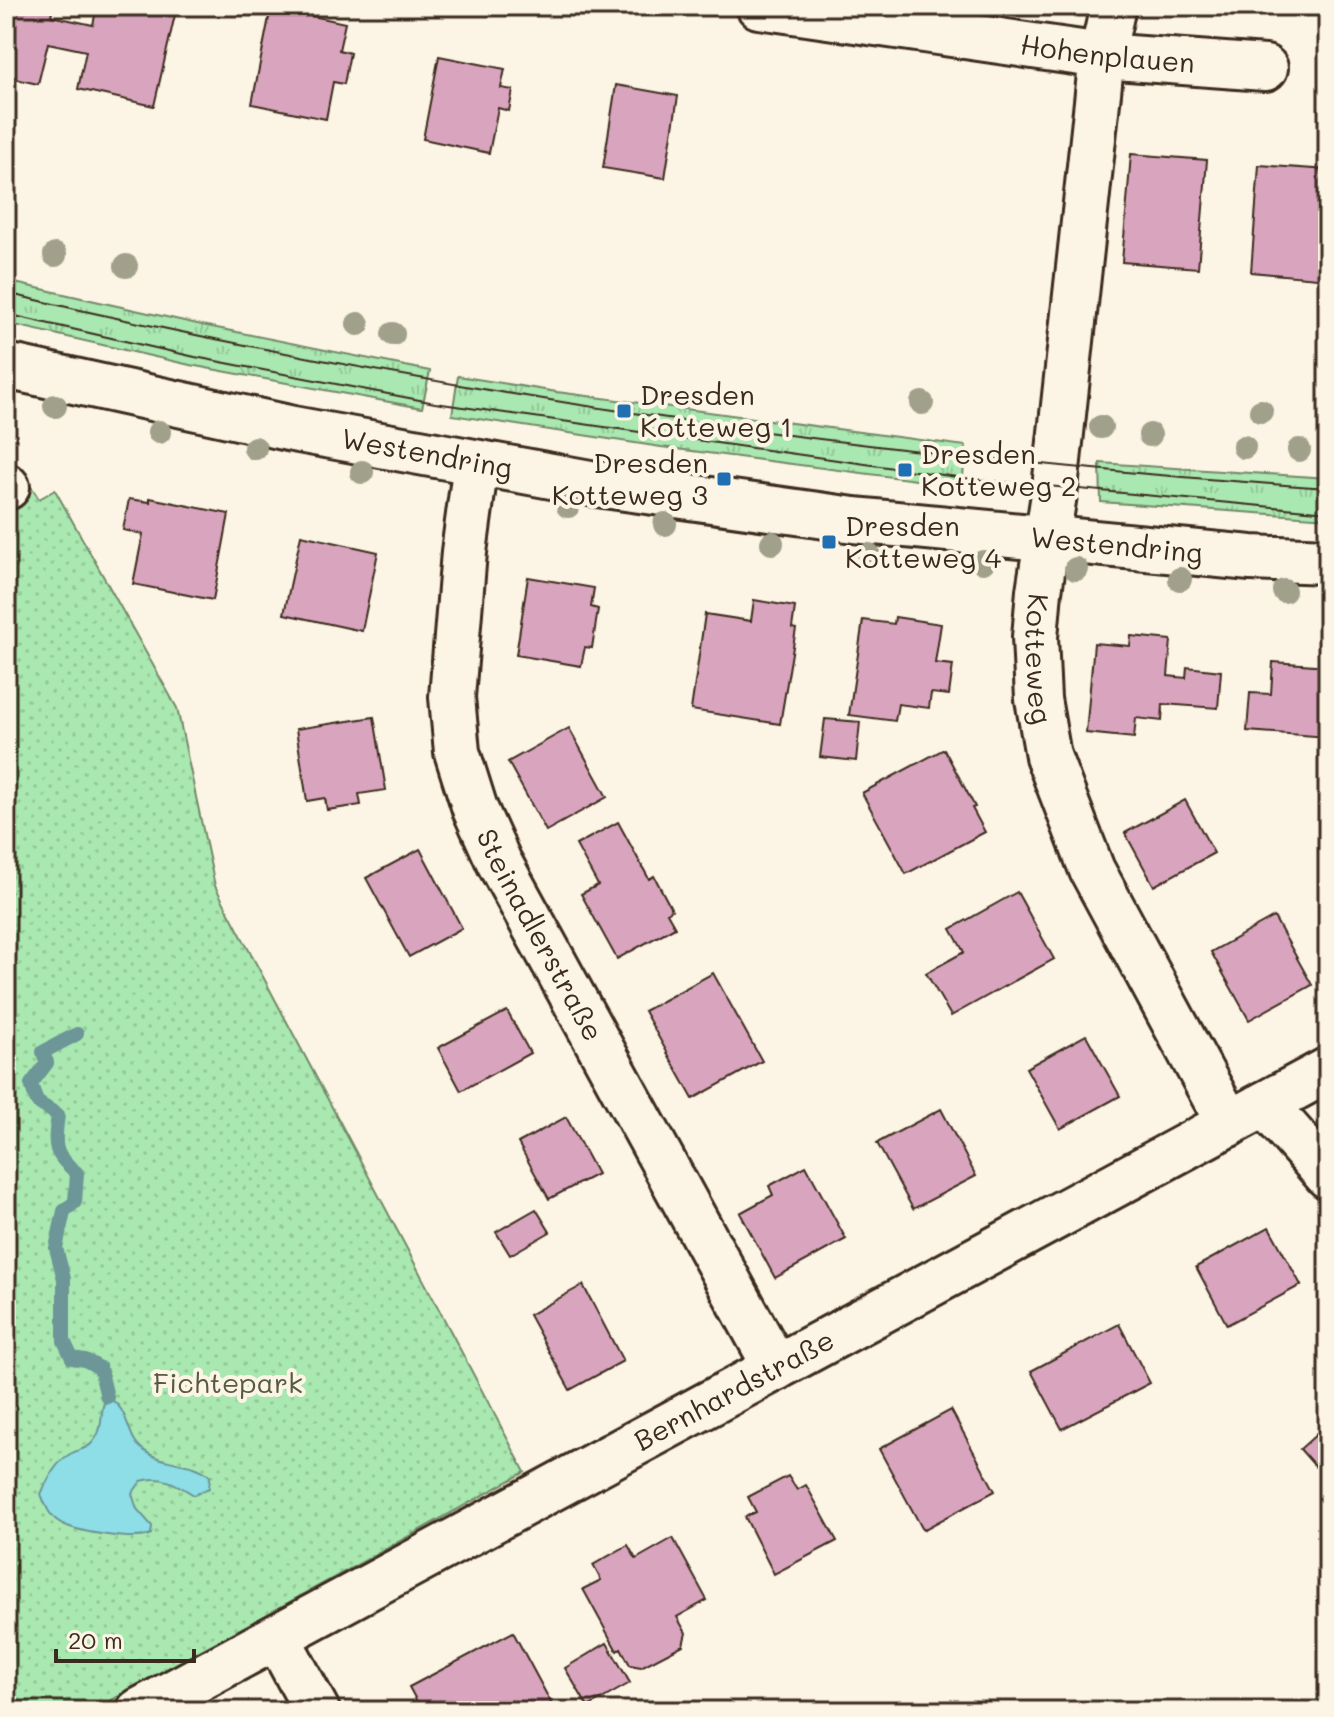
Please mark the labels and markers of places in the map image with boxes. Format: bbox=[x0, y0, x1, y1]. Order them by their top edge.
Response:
place label: Dresden Kotteweg 1 bbox=[640, 376, 792, 444]
marker: Dresden Kotteweg 1 bbox=[615, 402, 633, 420]
place label: Dresden Kotteweg 2 bbox=[921, 435, 1076, 503]
place label: Dresden Kotteweg 3 bbox=[552, 444, 708, 512]
marker: Dresden Kotteweg 2 bbox=[896, 461, 914, 479]
marker: Dresden Kotteweg 3 bbox=[715, 470, 733, 488]
place label: Dresden Kotteweg 4 bbox=[845, 507, 1002, 575]
marker: Dresden Kotteweg 4 bbox=[820, 533, 838, 551]

